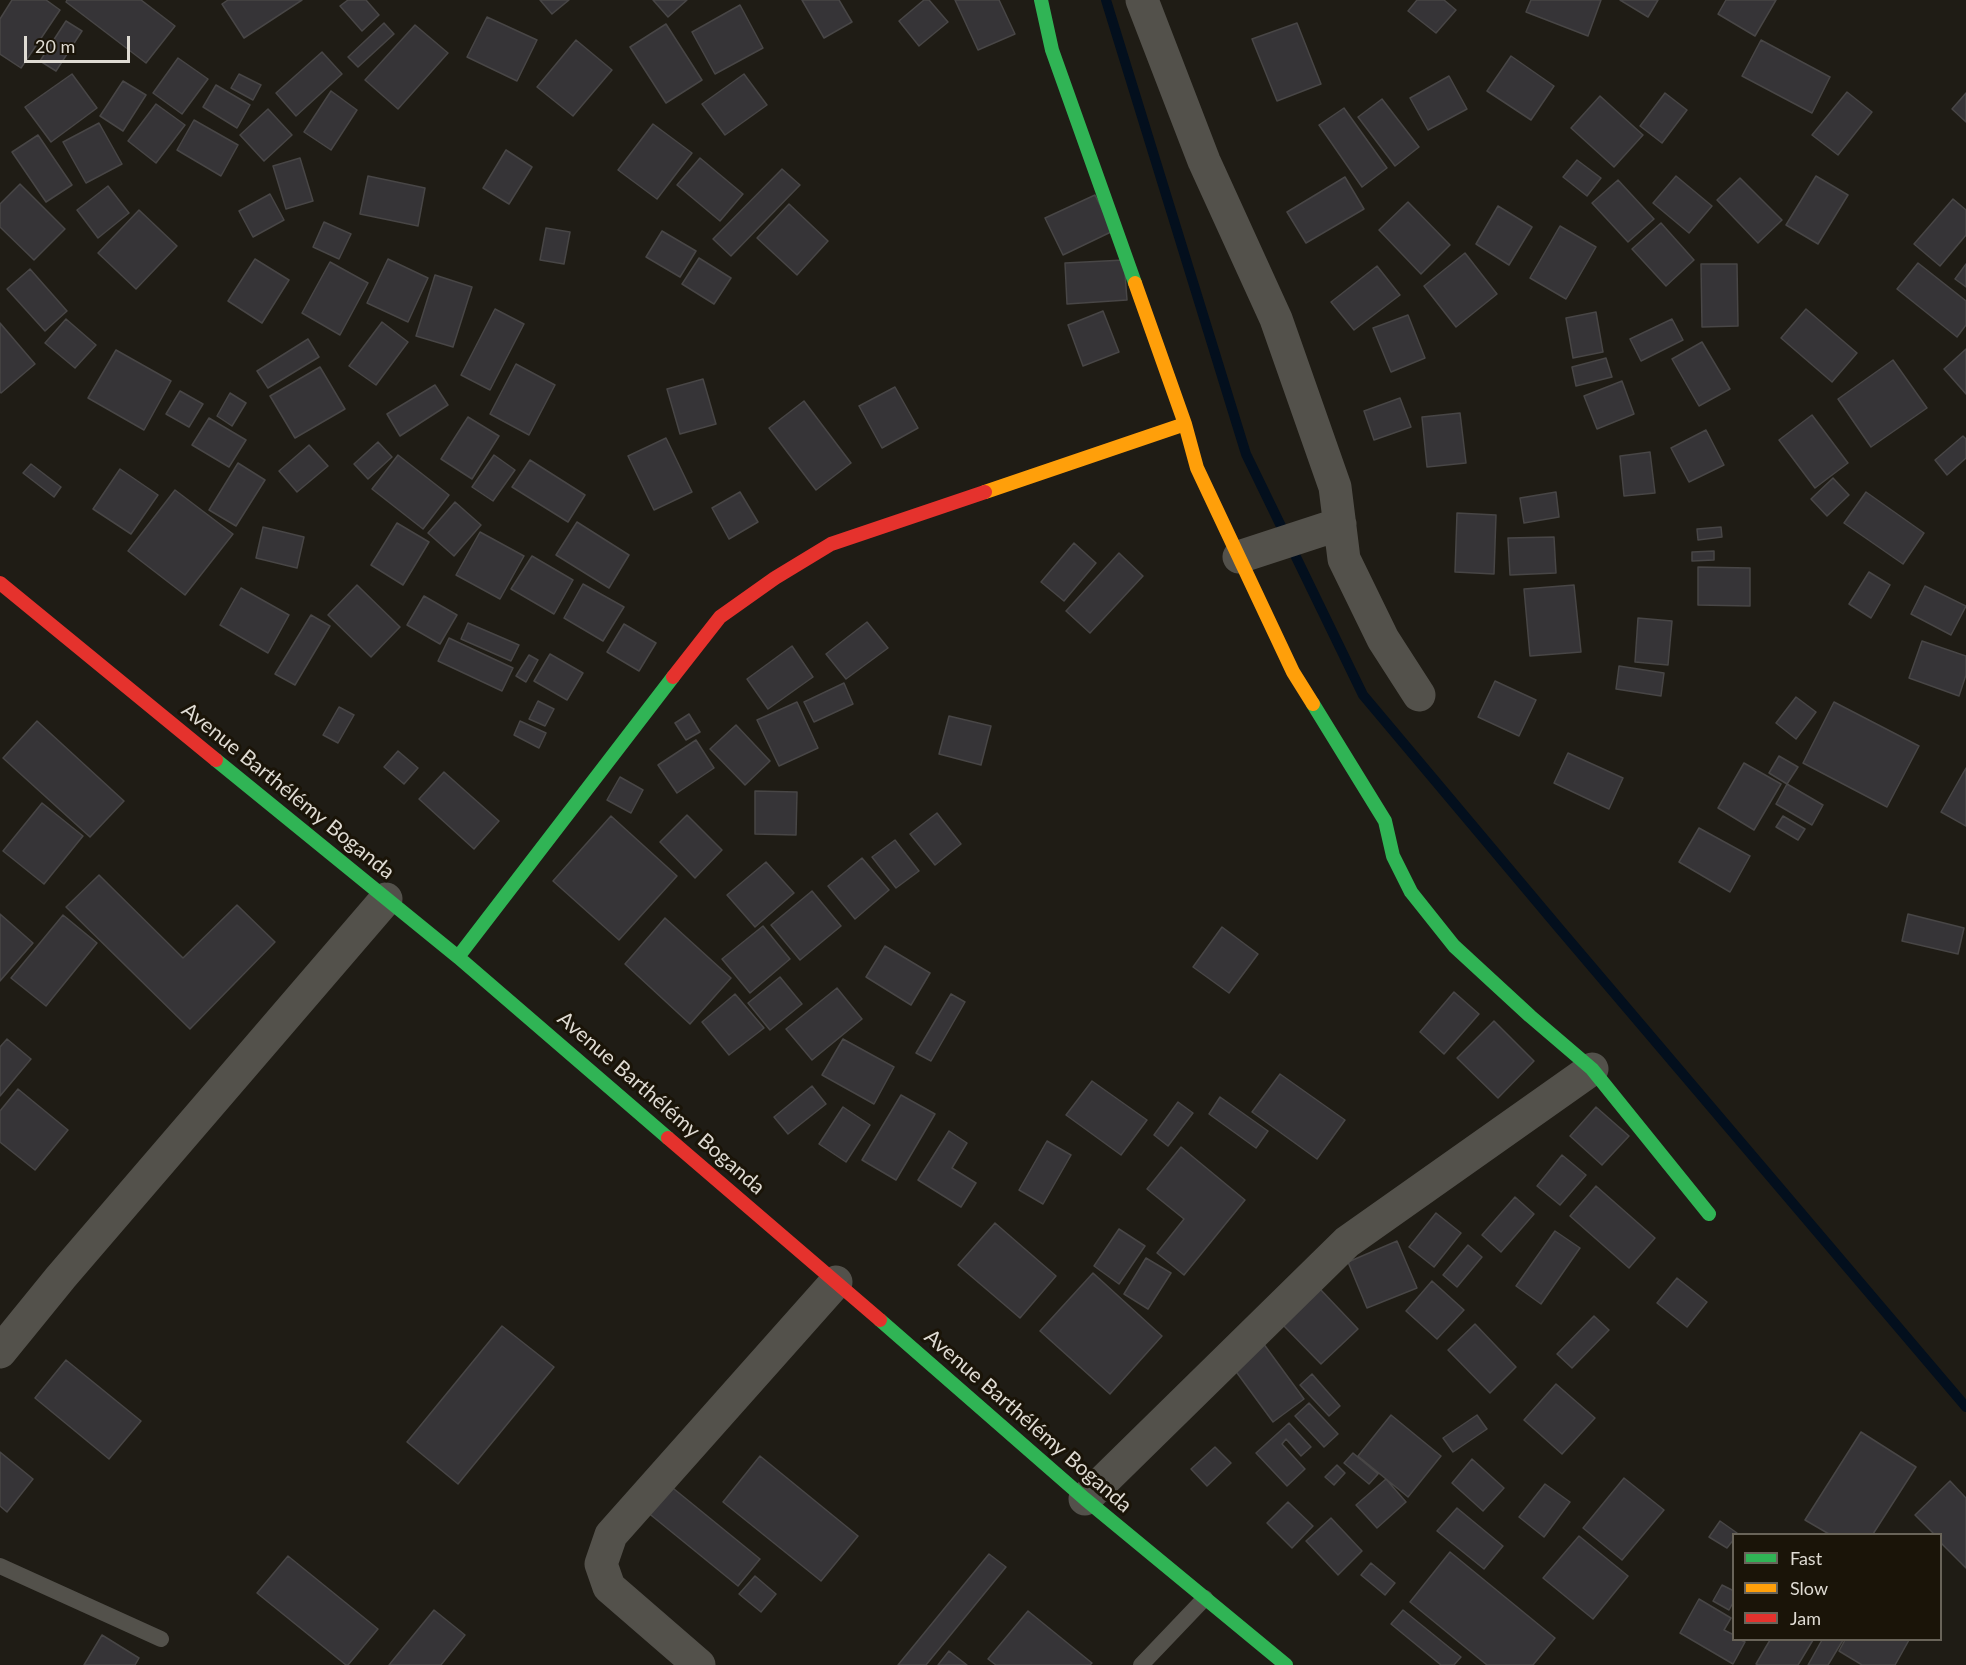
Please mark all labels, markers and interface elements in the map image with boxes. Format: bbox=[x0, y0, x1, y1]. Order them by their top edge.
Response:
scale bar bbox=[27, 24, 134, 62]
text: 20 m bbox=[35, 35, 75, 57]
street label: Avenue Barthélémy Boganda bbox=[177, 697, 399, 885]
street label: Avenue Barthélémy Boganda bbox=[552, 1006, 770, 1200]
street label: Avenue Barthélémy Boganda bbox=[919, 1324, 1137, 1518]
legend bbox=[1732, 1533, 1942, 1641]
text: Fast bbox=[1790, 1547, 1822, 1569]
text: Slow bbox=[1790, 1577, 1828, 1599]
text: Jam bbox=[1790, 1607, 1821, 1629]

